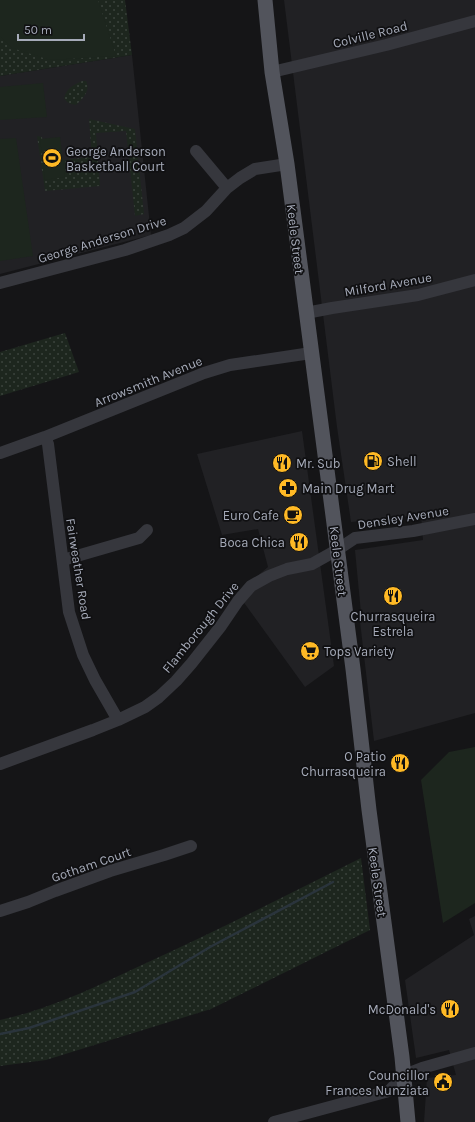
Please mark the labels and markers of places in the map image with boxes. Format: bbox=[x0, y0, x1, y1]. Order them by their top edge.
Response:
place label: George Anderson Basketball Court bbox=[66, 144, 166, 174]
sports icon: George Anderson Basketball Court bbox=[41, 147, 63, 169]
fuel station icon: Shell bbox=[362, 450, 384, 472]
restaurant icon: Mr. Sub bbox=[271, 452, 293, 474]
place label: Shell bbox=[387, 454, 417, 469]
place label: Mr. Sub bbox=[296, 456, 341, 471]
pharmacy icon: Main Drug Mart bbox=[277, 477, 299, 499]
place label: Main Drug Mart bbox=[302, 481, 394, 496]
cafe icon: Euro Cafe bbox=[282, 504, 304, 526]
place label: Euro Cafe bbox=[223, 508, 279, 523]
restaurant icon: Boca Chica bbox=[288, 531, 310, 553]
place label: Boca Chica bbox=[219, 535, 285, 550]
restaurant icon: Churrasqueira Estrela bbox=[382, 585, 404, 607]
place label: Churrasqueira Estrela bbox=[351, 609, 435, 639]
supermarket icon: Tops Variety bbox=[299, 640, 321, 662]
place label: Tops Variety bbox=[324, 644, 394, 659]
place label: O Patio Churrasqueira bbox=[301, 749, 386, 780]
restaurant icon: O Patio Churrasqueira bbox=[389, 752, 411, 774]
restaurant icon: McDonald's bbox=[439, 998, 461, 1020]
place label: McDonald's bbox=[368, 1002, 436, 1017]
place label: Councillor Frances Nunziata bbox=[325, 1068, 429, 1098]
public building icon: Councillor Frances Nunziata bbox=[432, 1071, 454, 1093]

